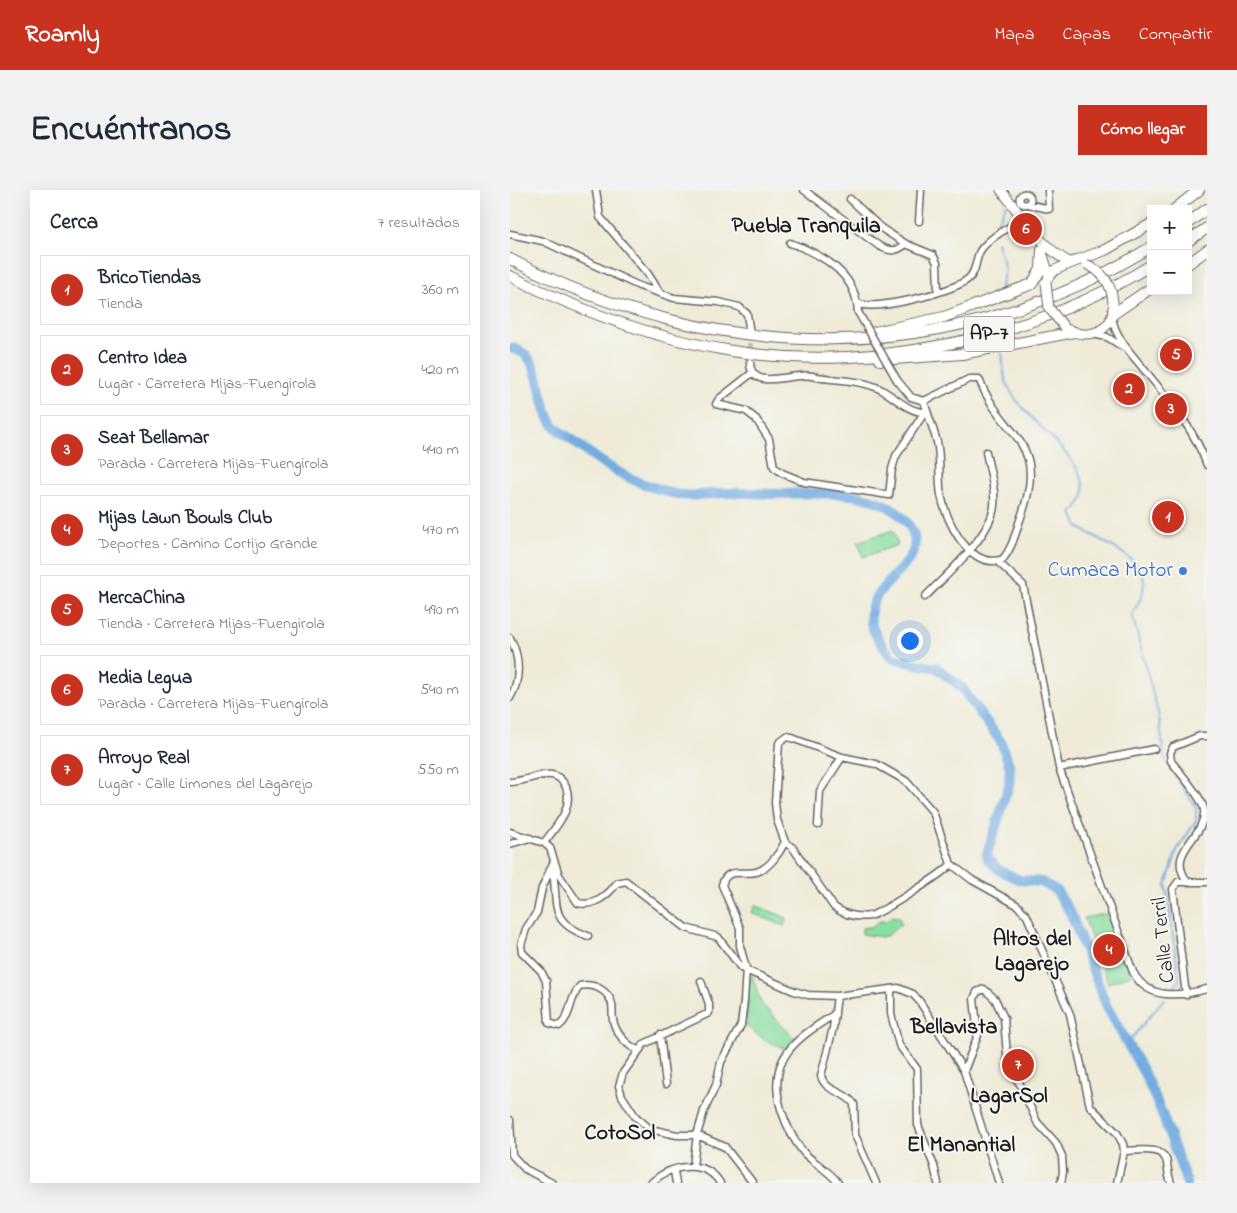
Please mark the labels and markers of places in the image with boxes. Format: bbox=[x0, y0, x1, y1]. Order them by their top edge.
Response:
pin: 6 bbox=[1010, 210, 1042, 248]
pin: 5 bbox=[1160, 336, 1192, 374]
pin: 2 bbox=[1113, 370, 1145, 408]
pin: 3 bbox=[1155, 390, 1187, 428]
pin: 1 bbox=[1152, 498, 1184, 536]
place label: Cumaca Motor bbox=[1048, 556, 1173, 586]
marker: Cumaca Motor bbox=[1177, 565, 1189, 577]
pin: 4 bbox=[1093, 931, 1125, 969]
pin: 7 bbox=[1002, 1046, 1034, 1084]

